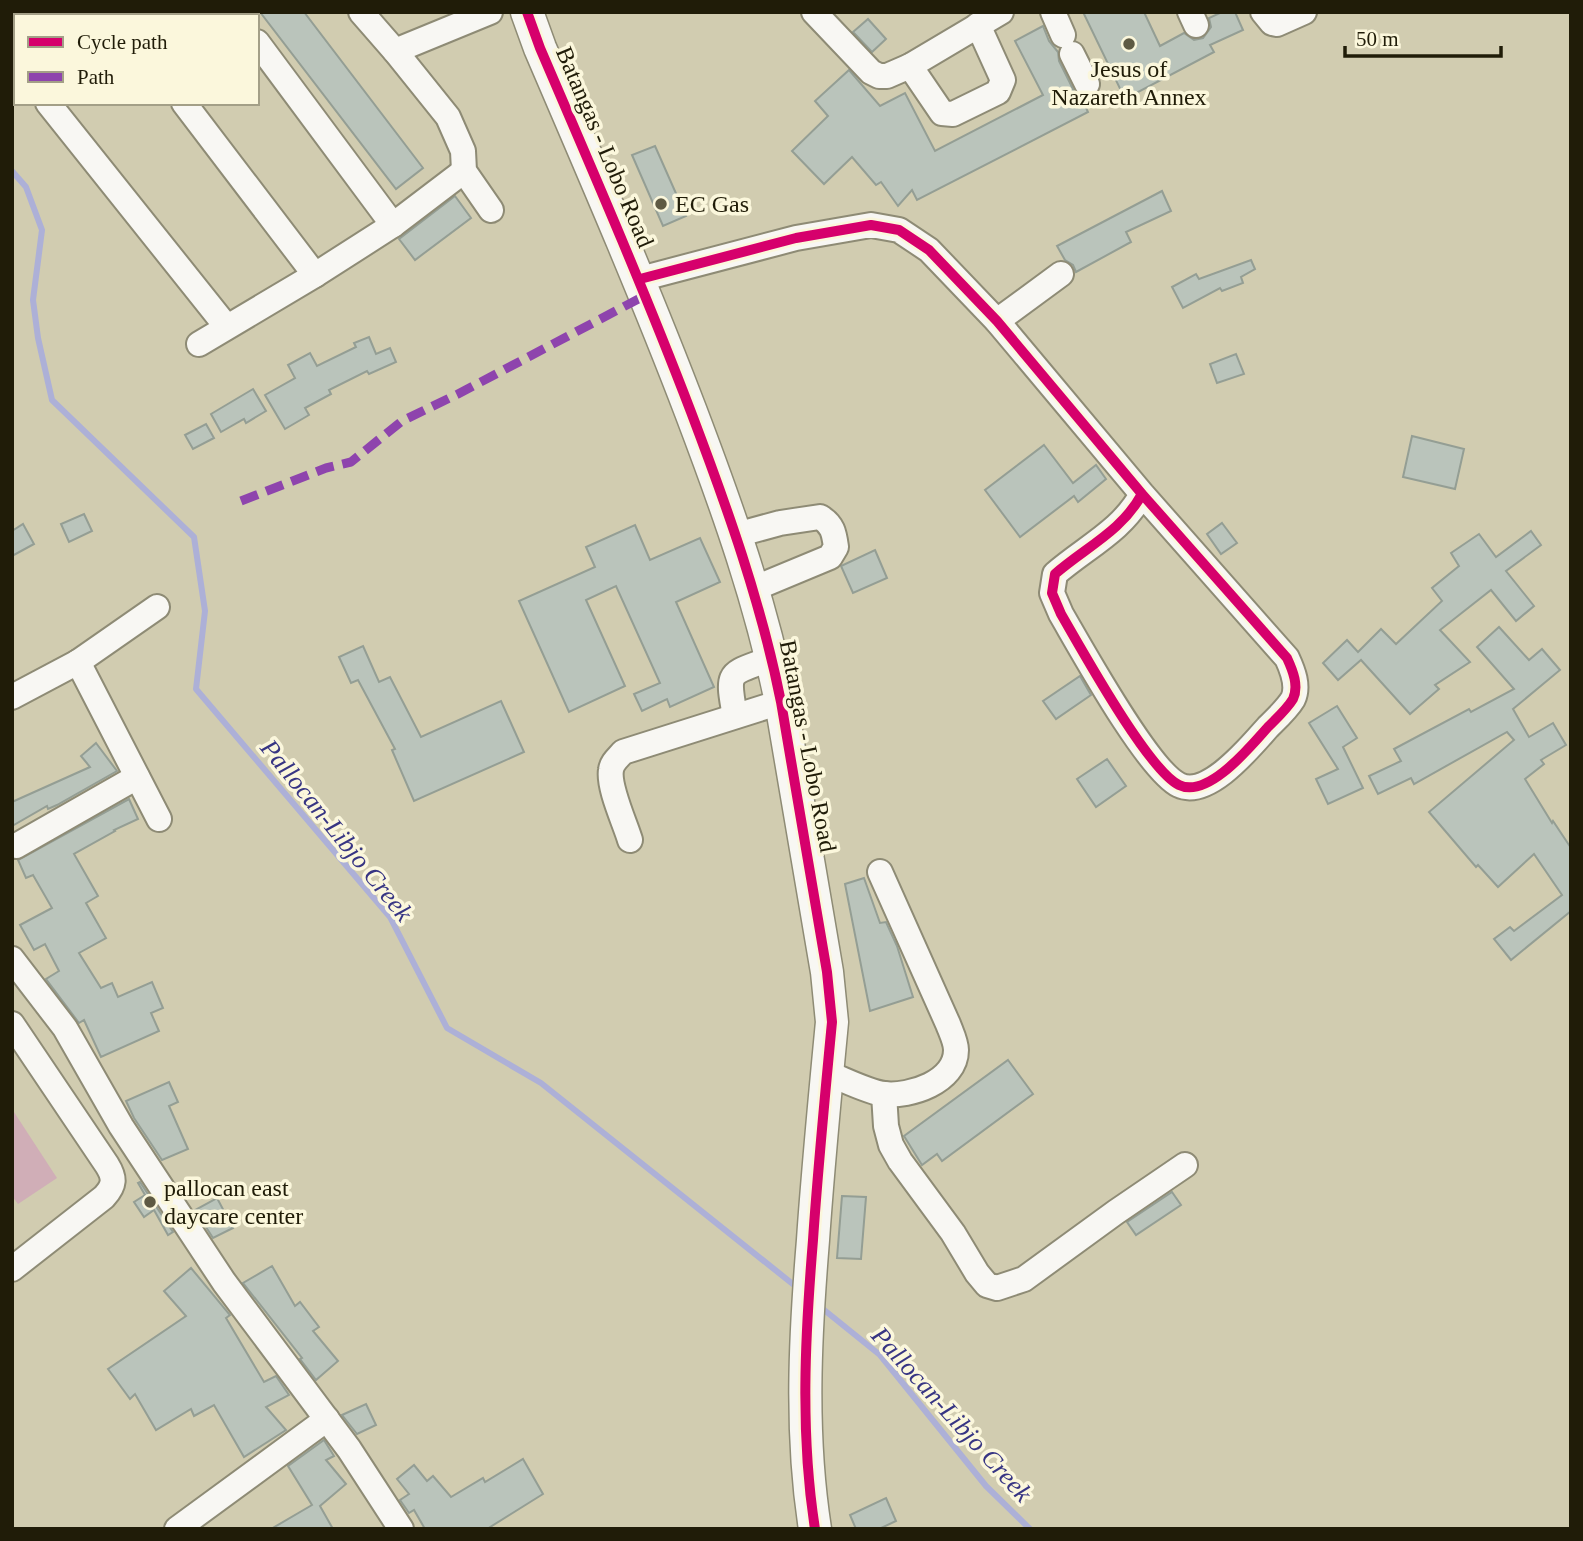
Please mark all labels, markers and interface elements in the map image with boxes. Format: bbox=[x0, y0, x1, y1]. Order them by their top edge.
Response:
legend bbox=[14, 14, 259, 105]
scale bar bbox=[1345, 14, 1501, 58]
text: 50 m bbox=[1356, 27, 1399, 51]
text: Cycle path bbox=[77, 30, 168, 54]
marker: Jesus of Nazareth Annex bbox=[1121, 36, 1137, 52]
street label: Batangas - Lobo Road bbox=[551, 43, 659, 251]
place label: Jesus of Nazareth Annex bbox=[1051, 56, 1207, 110]
text: Path bbox=[77, 65, 115, 89]
place label: EC Gas bbox=[675, 191, 749, 217]
marker: EC Gas bbox=[653, 196, 669, 212]
street label: Batangas - Lobo Road bbox=[775, 638, 841, 854]
water label: Pallocan-Libjo Creek bbox=[254, 733, 419, 927]
place label: pallocan east daycare center bbox=[164, 1175, 303, 1229]
marker: pallocan east daycare center bbox=[142, 1194, 158, 1210]
water label: Pallocan-Libjo Creek bbox=[865, 1320, 1038, 1508]

